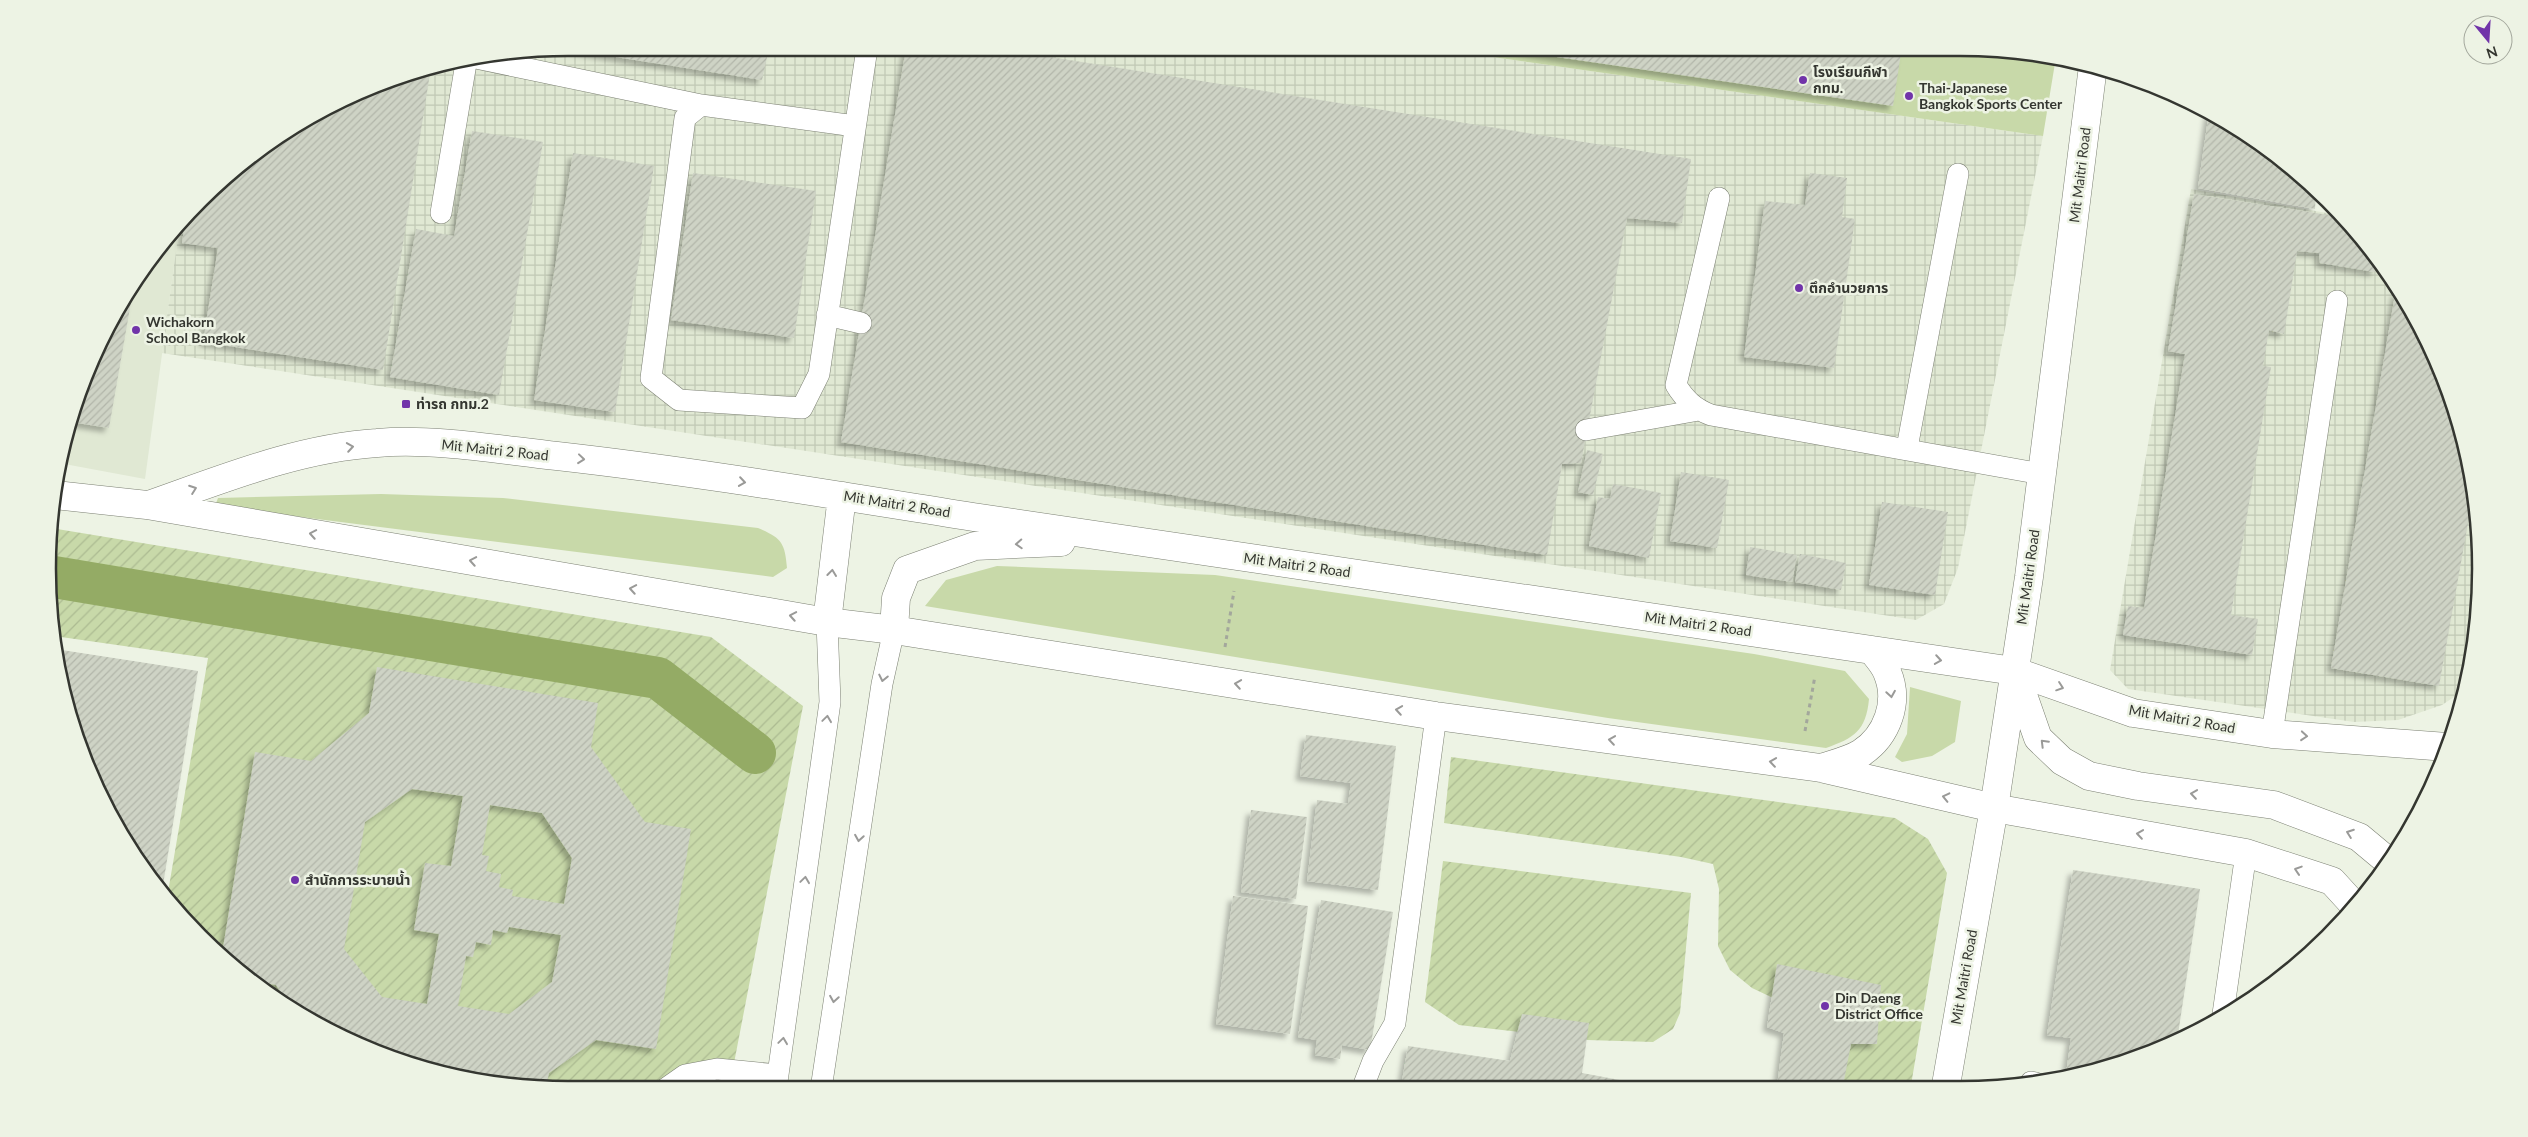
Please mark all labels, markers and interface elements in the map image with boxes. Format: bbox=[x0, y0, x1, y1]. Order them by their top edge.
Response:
north arrow bbox=[2463, 15, 2513, 65]
text: N bbox=[2484, 43, 2500, 63]
place label: โรงเรียนกีฬา กทม. bbox=[1813, 63, 1888, 96]
marker: โรงเรียนกีฬา กทม. bbox=[1797, 74, 1809, 86]
place label: Thai-Japanese Bangkok Sports Center bbox=[1919, 79, 2063, 112]
marker: Thai-Japanese Bangkok Sports Center bbox=[1903, 90, 1915, 102]
street label: Mit Maitri Road bbox=[2065, 126, 2094, 224]
place label: ตึกอำนวยการ bbox=[1809, 279, 1888, 296]
marker: ตึกอำนวยการ bbox=[1793, 282, 1805, 294]
place label: Wichakorn School Bangkok bbox=[146, 313, 246, 346]
marker: Wichakorn School Bangkok bbox=[130, 324, 142, 336]
place label: ท่ารถ กทม.2 bbox=[416, 395, 489, 412]
marker: ท่ารถ กทม.2 bbox=[400, 398, 412, 410]
street label: Mit Maitri 2 Road bbox=[441, 435, 550, 464]
one-way arrow bbox=[346, 442, 354, 453]
one-way arrow bbox=[578, 453, 586, 464]
one-way arrow bbox=[738, 476, 747, 486]
one-way arrow bbox=[189, 485, 197, 495]
street label: Mit Maitri 2 Road bbox=[843, 487, 952, 520]
street label: Mit Maitri Road bbox=[2012, 528, 2043, 626]
one-way arrow bbox=[308, 529, 317, 539]
one-way arrow bbox=[1014, 539, 1022, 549]
street label: Mit Maitri 2 Road bbox=[1243, 549, 1352, 580]
one-way arrow bbox=[469, 557, 477, 567]
one-way arrow bbox=[826, 569, 837, 577]
one-way arrow bbox=[629, 584, 637, 594]
street label: Mit Maitri 2 Road bbox=[1644, 608, 1753, 639]
one-way arrow bbox=[789, 611, 797, 622]
one-way arrow bbox=[1933, 654, 1942, 664]
one-way arrow bbox=[878, 673, 889, 682]
one-way arrow bbox=[1234, 680, 1243, 690]
one-way arrow bbox=[2056, 681, 2064, 691]
one-way arrow bbox=[1885, 690, 1896, 698]
street label: Mit Maitri 2 Road bbox=[2128, 701, 2237, 736]
one-way arrow bbox=[1394, 705, 1402, 716]
one-way arrow bbox=[822, 714, 832, 723]
one-way arrow bbox=[2301, 730, 2309, 741]
one-way arrow bbox=[1607, 735, 1615, 746]
one-way arrow bbox=[2041, 740, 2050, 749]
one-way arrow bbox=[1768, 757, 1776, 768]
one-way arrow bbox=[2189, 789, 2198, 799]
one-way arrow bbox=[1942, 792, 1951, 803]
one-way arrow bbox=[2136, 829, 2144, 839]
one-way arrow bbox=[2346, 829, 2355, 840]
one-way arrow bbox=[854, 834, 864, 843]
one-way arrow bbox=[2294, 866, 2303, 876]
place label: สำนักการระบายน้ำ bbox=[305, 870, 410, 888]
marker: สำนักการระบายน้ำ bbox=[289, 874, 301, 886]
one-way arrow bbox=[799, 875, 810, 883]
street label: Mit Maitri Road bbox=[1947, 928, 1980, 1026]
place label: Din Daeng District Office bbox=[1835, 989, 1923, 1022]
one-way arrow bbox=[830, 995, 840, 1003]
marker: Din Daeng District Office bbox=[1819, 1000, 1831, 1012]
one-way arrow bbox=[777, 1036, 788, 1044]

